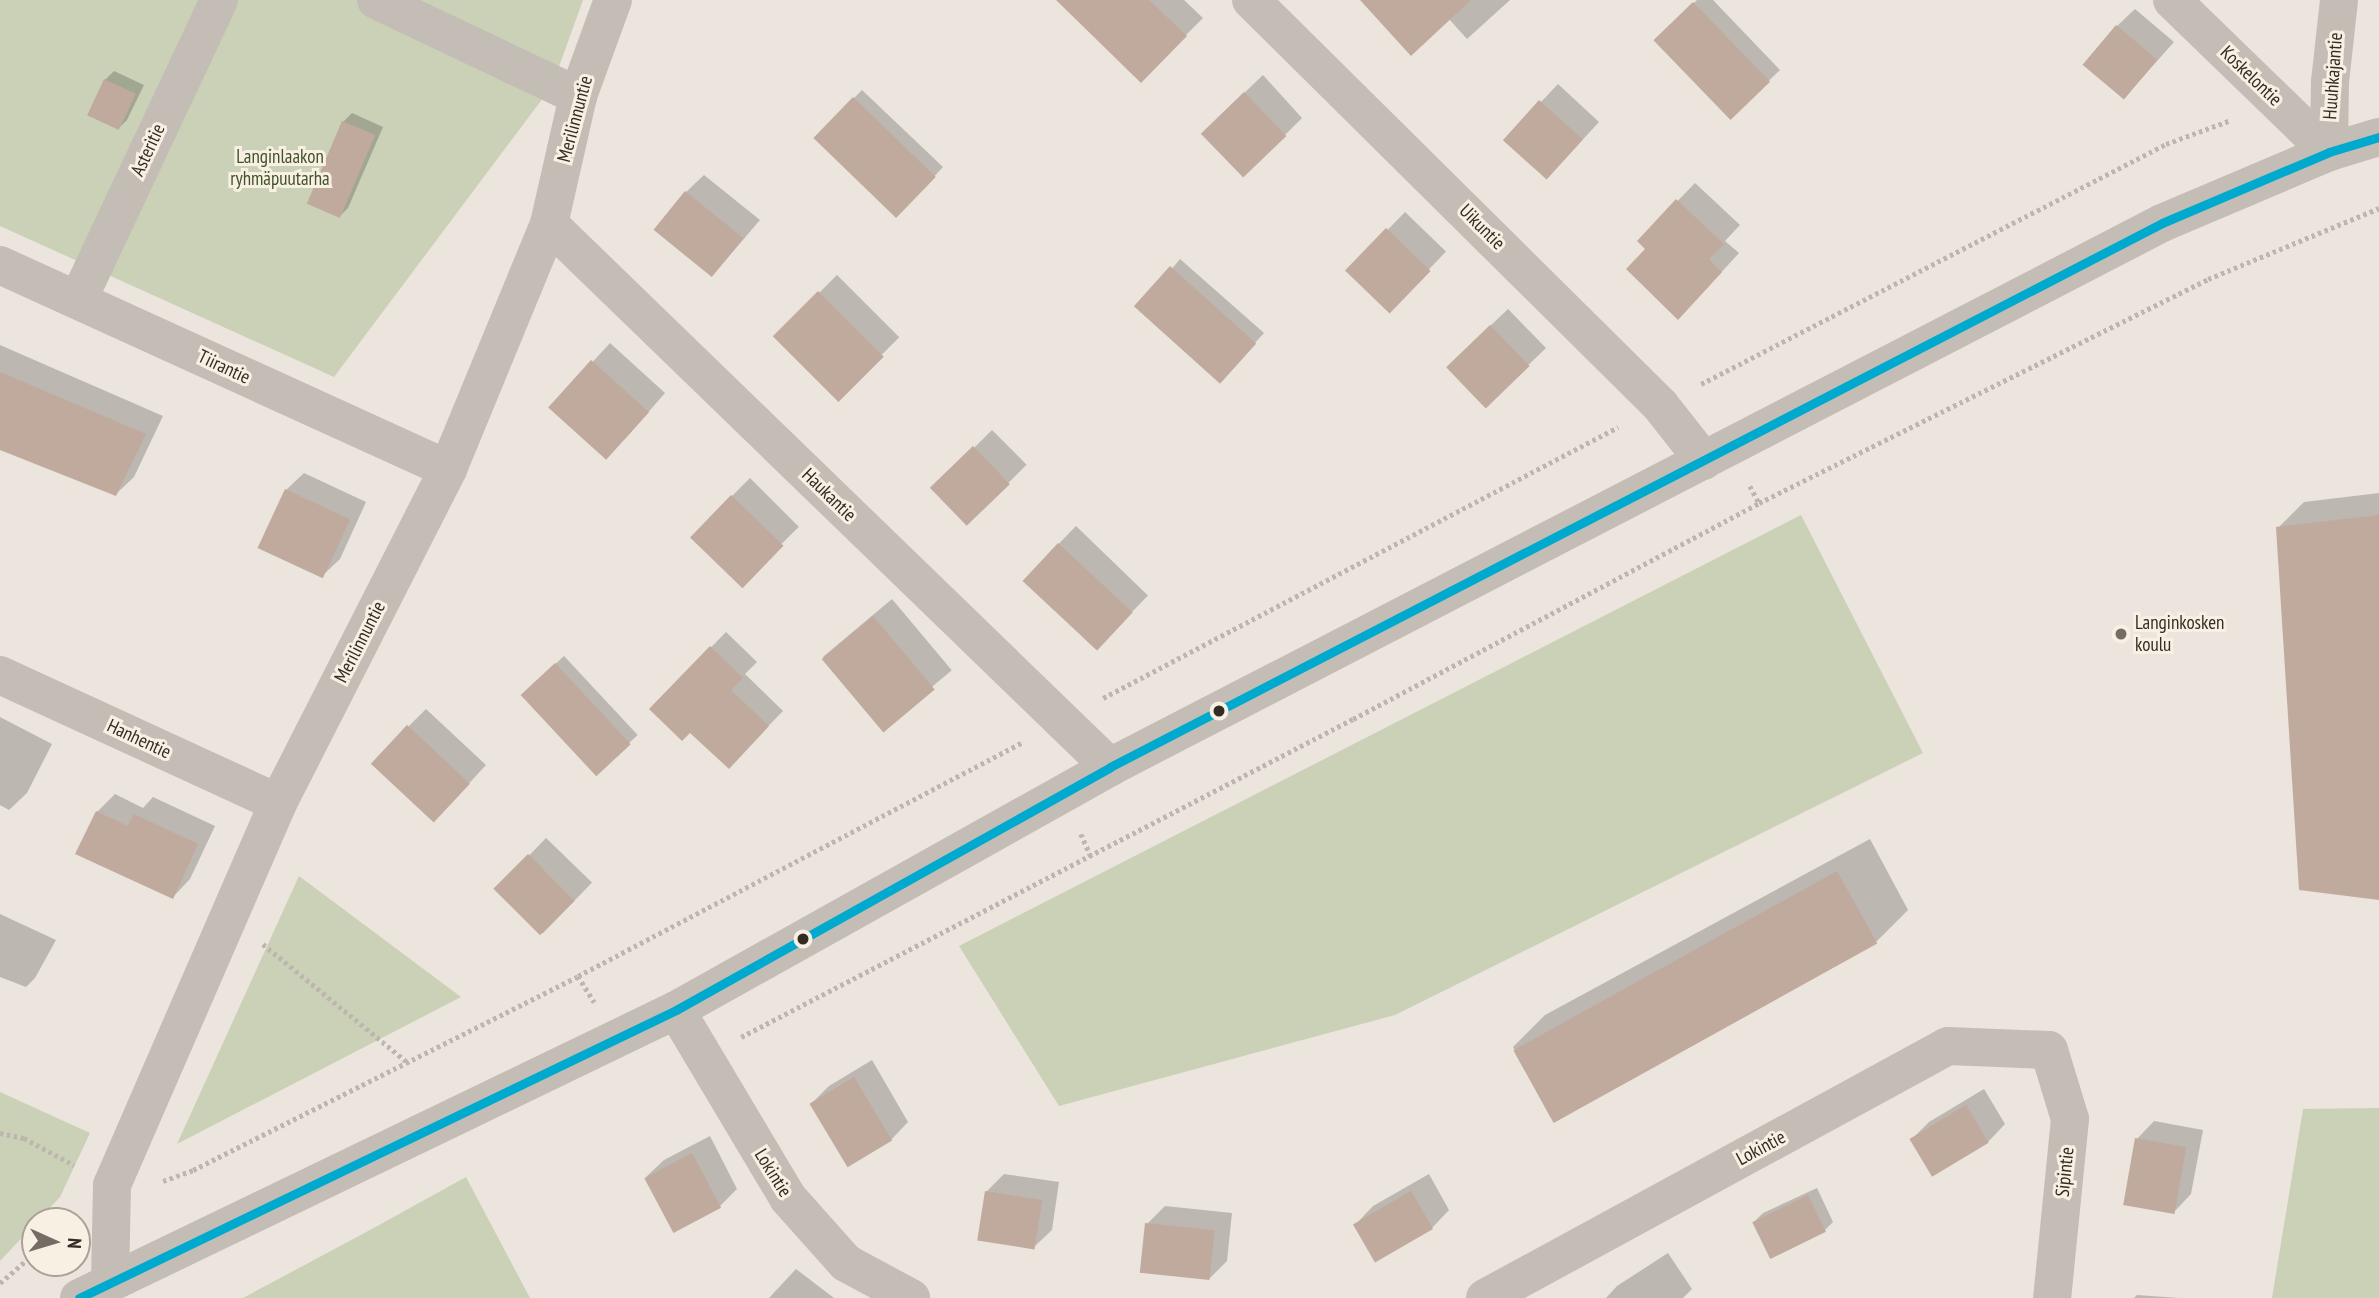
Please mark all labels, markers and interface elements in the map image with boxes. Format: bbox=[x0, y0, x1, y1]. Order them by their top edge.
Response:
street label: Huuhkajantie bbox=[2319, 32, 2347, 120]
street label: Koskelontie bbox=[2216, 41, 2286, 111]
street label: Merilinnuntie bbox=[553, 73, 597, 165]
street label: Asteritie bbox=[126, 120, 170, 180]
park label: Langinlaakon ryhmäpuutarha bbox=[230, 146, 330, 190]
street label: Uikuntie bbox=[1454, 199, 1510, 255]
street label: Tiirantie bbox=[194, 345, 254, 389]
street label: Haukantie bbox=[797, 464, 861, 526]
street label: Merilinnuntie bbox=[330, 597, 390, 687]
place label: Langinkosken koulu bbox=[2135, 612, 2224, 656]
marker: Langinkosken koulu bbox=[2113, 626, 2129, 642]
unlabelled marker bbox=[1212, 704, 1226, 718]
street label: Hanhentie bbox=[103, 714, 175, 764]
unlabelled marker bbox=[796, 932, 810, 946]
street label: Lokintie bbox=[1733, 1126, 1789, 1170]
street label: Lokintie bbox=[749, 1145, 797, 1201]
street label: Sipintie bbox=[2051, 1146, 2079, 1198]
north arrow bbox=[21, 1207, 91, 1277]
text: N bbox=[63, 1237, 87, 1249]

